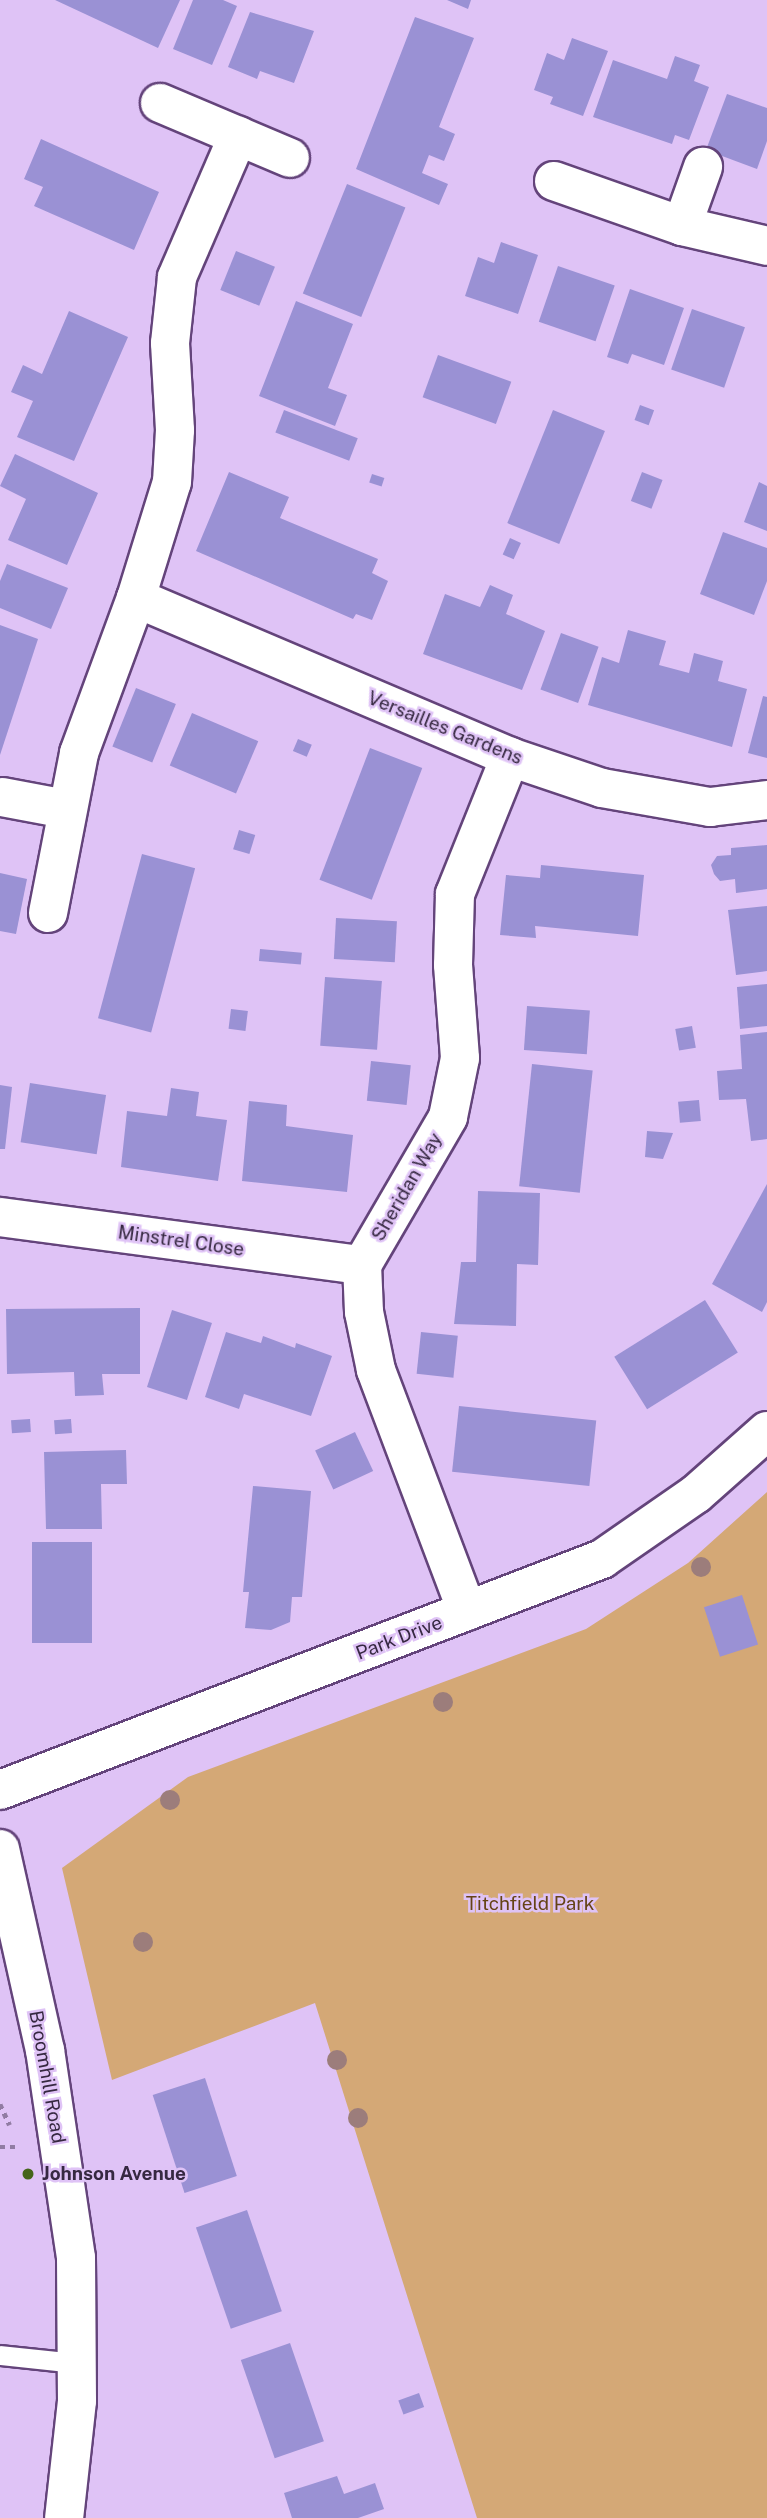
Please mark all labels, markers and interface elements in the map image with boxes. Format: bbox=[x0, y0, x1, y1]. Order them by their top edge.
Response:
street label: Versailles Gardens bbox=[364, 687, 526, 769]
street label: Sheridan Way bbox=[367, 1129, 447, 1245]
street label: Minstrel Close bbox=[116, 1221, 246, 1261]
street label: Park Drive bbox=[353, 1611, 445, 1665]
park label: Titchfield Park bbox=[466, 1893, 594, 1915]
street label: Broomhill Road bbox=[24, 2009, 70, 2145]
place label: Johnson Avenue bbox=[42, 2163, 186, 2185]
marker: Johnson Avenue bbox=[20, 2166, 36, 2182]

